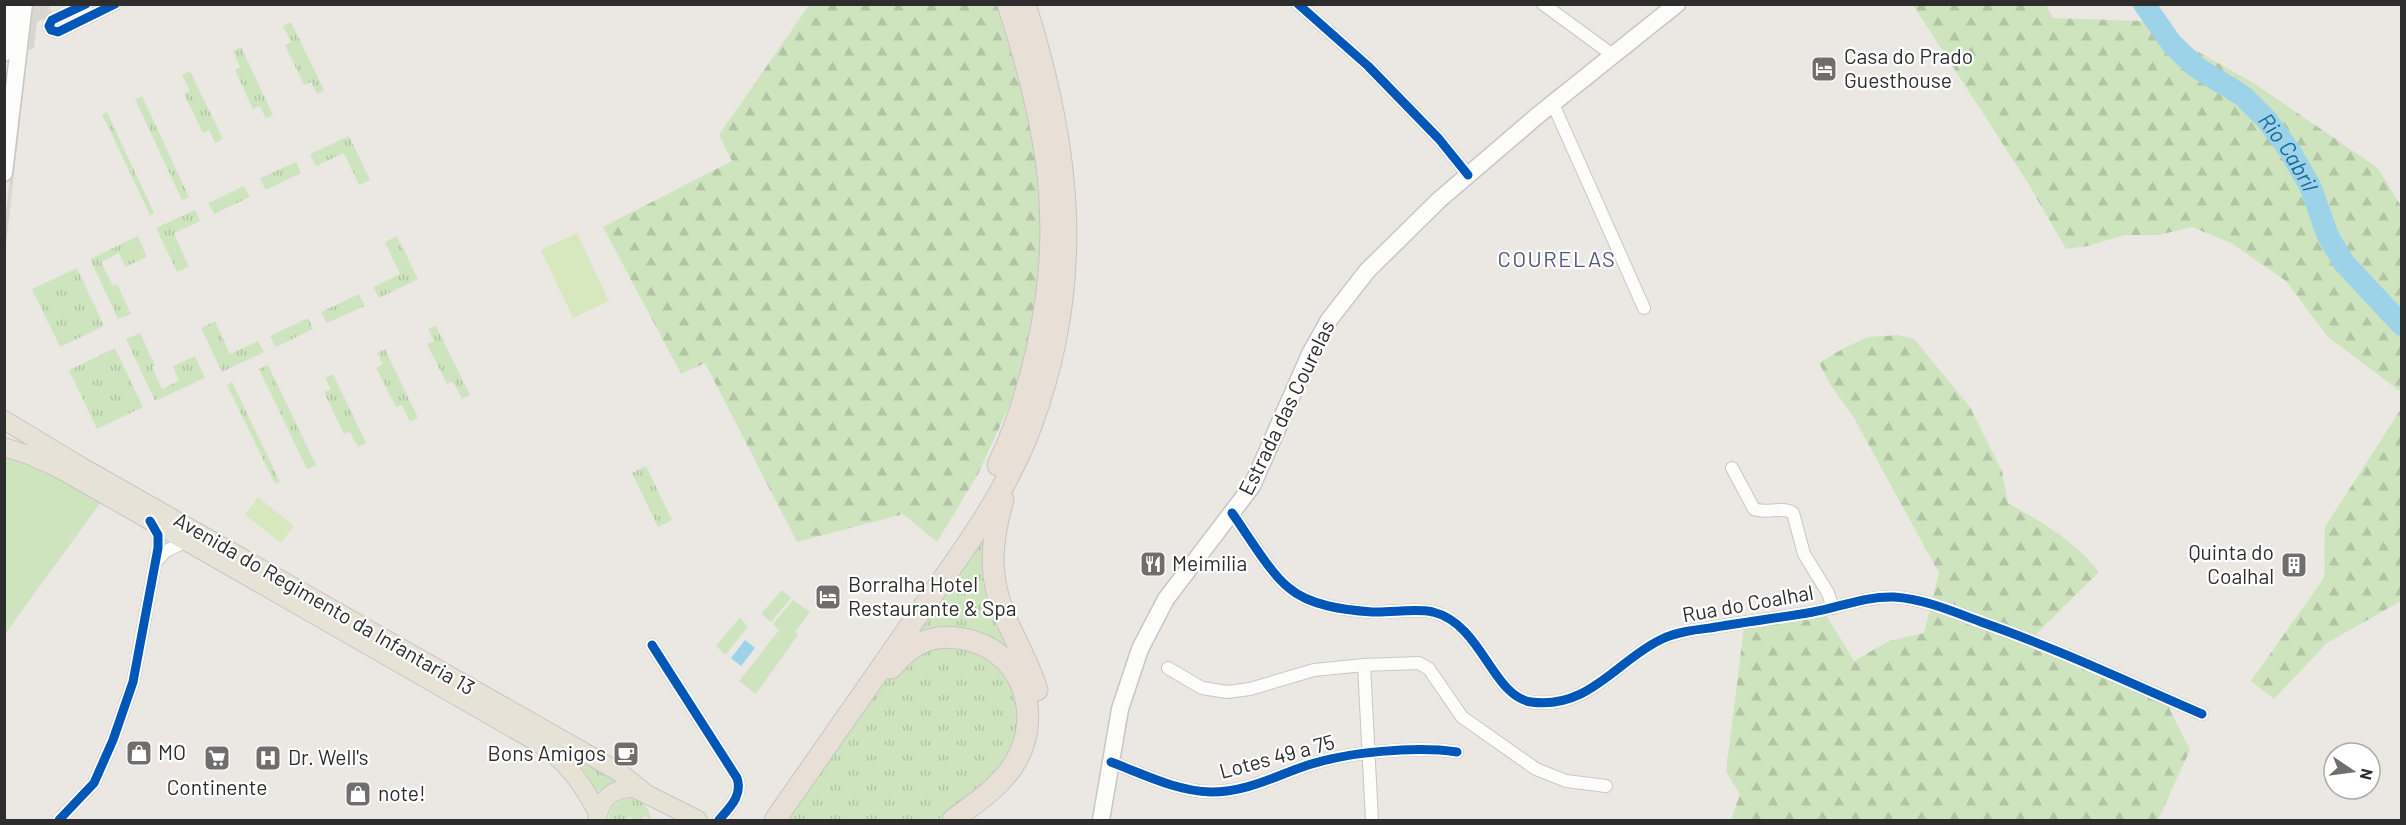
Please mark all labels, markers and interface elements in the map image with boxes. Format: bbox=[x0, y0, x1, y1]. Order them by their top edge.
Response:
place label: Casa do Prado Guesthouse bbox=[1844, 43, 1973, 92]
hotel icon: Casa do Prado Guesthouse bbox=[1809, 54, 1839, 84]
water label: Rio Cabril bbox=[2254, 107, 2325, 194]
district label: COURELAS bbox=[1498, 245, 1616, 271]
street label: Estrada das Courelas bbox=[1232, 316, 1339, 499]
street label: Avenida do Regimento da Infantaria 13 bbox=[170, 506, 480, 699]
place label: Quinta do Coalhal bbox=[2188, 539, 2274, 588]
restaurant icon: Meimilia bbox=[1138, 549, 1168, 579]
place label: Meimilia bbox=[1172, 550, 1247, 575]
building icon: Quinta do Coalhal bbox=[2279, 550, 2309, 580]
place label: Borralha Hotel Restaurante & Spa bbox=[848, 571, 1016, 620]
street label: Rua do Coalhal bbox=[1680, 579, 1815, 626]
hotel icon: Borralha Hotel Restaurante & Spa bbox=[813, 582, 843, 612]
street label: Lotes 49 a 75 bbox=[1216, 728, 1337, 783]
shop icon: MO bbox=[124, 738, 154, 768]
place label: MO bbox=[158, 739, 186, 764]
cafe icon: Bons Amigos bbox=[611, 739, 641, 769]
place label: Bons Amigos bbox=[488, 740, 606, 765]
north arrow bbox=[2322, 741, 2382, 801]
supermarket icon: Continente bbox=[202, 743, 232, 773]
hospital icon: Dr. Well's bbox=[253, 743, 283, 773]
place label: Dr. Well's bbox=[288, 744, 369, 769]
text: N bbox=[2357, 767, 2378, 782]
place label: Continente bbox=[167, 774, 267, 799]
shop icon: note! bbox=[343, 779, 373, 809]
place label: note! bbox=[378, 780, 426, 805]

